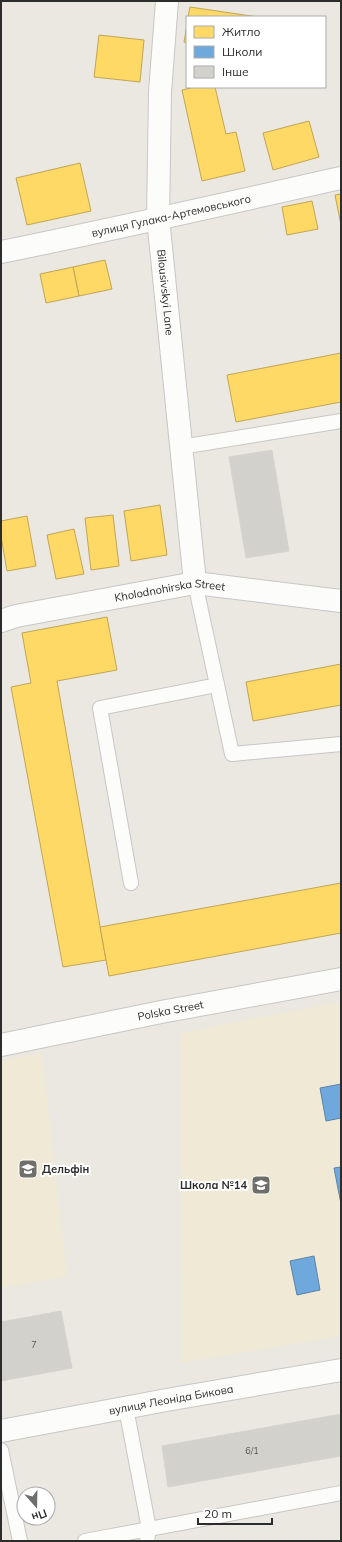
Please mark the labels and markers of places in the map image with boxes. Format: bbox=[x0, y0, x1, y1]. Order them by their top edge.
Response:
school or university icon: Дельфін bbox=[17, 1158, 39, 1180]
place label: Дельфін bbox=[42, 1162, 90, 1176]
school or university icon: Школа №14 bbox=[250, 1174, 272, 1196]
place label: Школа №14 bbox=[180, 1178, 247, 1192]

